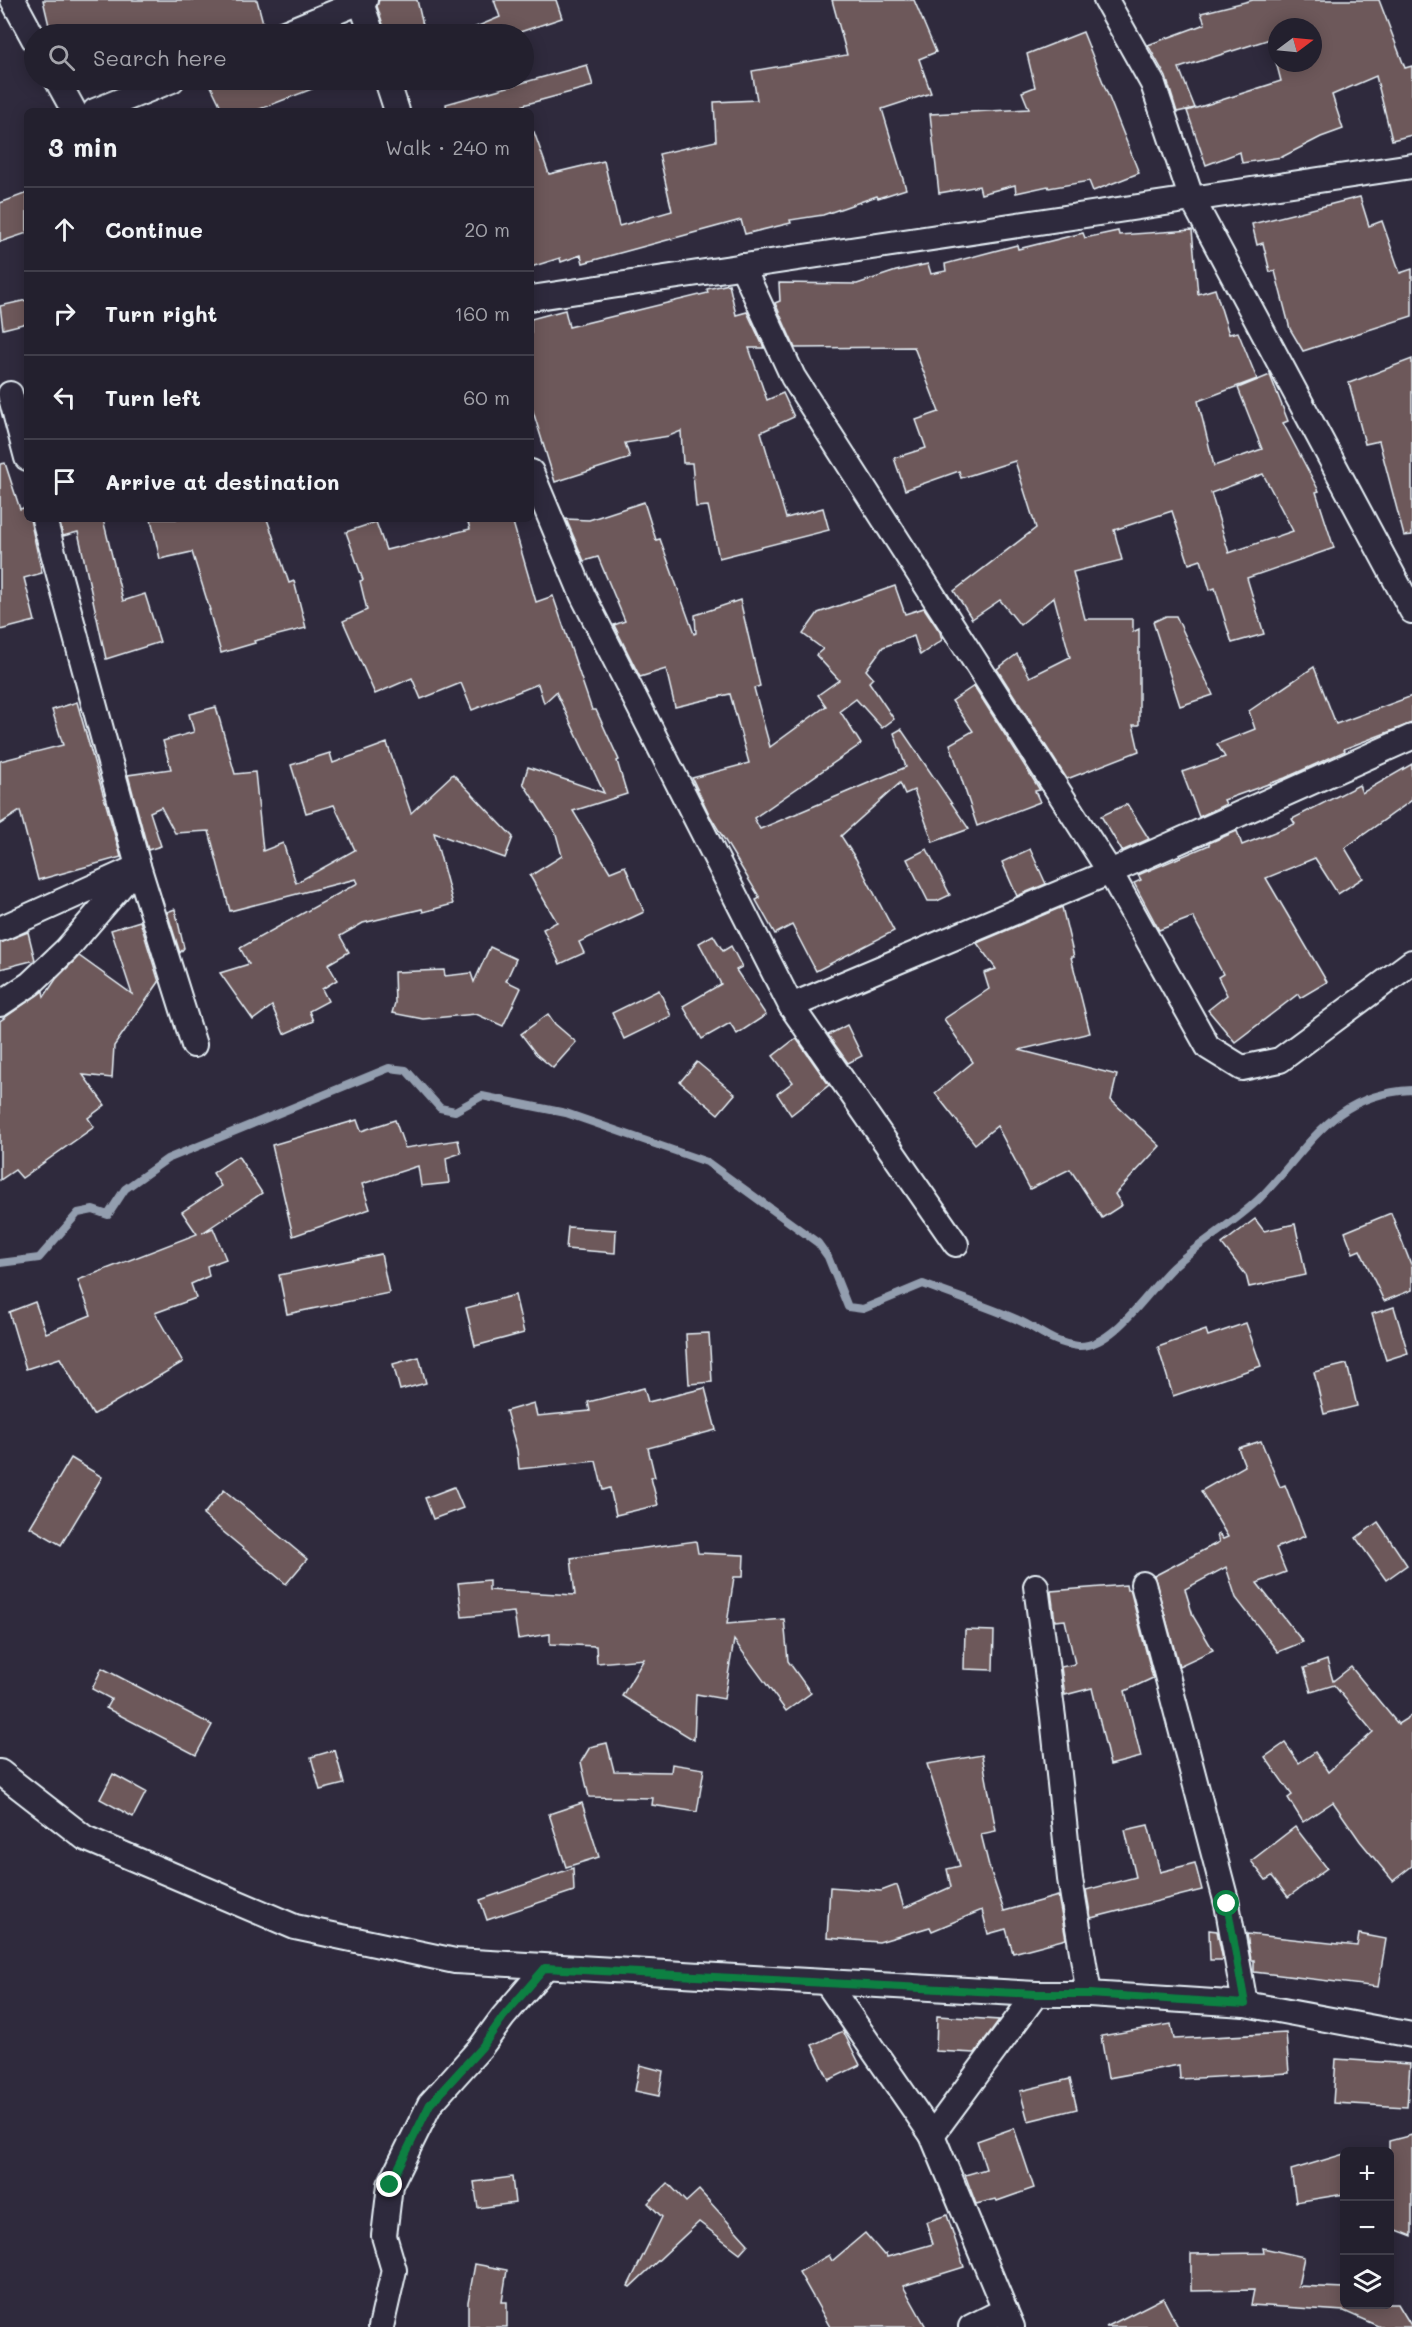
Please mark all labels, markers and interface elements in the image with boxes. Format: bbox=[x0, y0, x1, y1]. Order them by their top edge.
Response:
north arrow bbox=[1268, 18, 1322, 72]
search box bbox=[24, 24, 534, 90]
icon: search bbox=[45, 41, 78, 74]
text: Search here bbox=[93, 43, 227, 72]
text: 3 min bbox=[48, 130, 117, 164]
text: Walk · 240 m bbox=[385, 134, 510, 160]
icon: ahead bbox=[48, 213, 81, 246]
text: Continue bbox=[105, 215, 203, 244]
text: 20 m bbox=[464, 216, 510, 242]
icon: right bbox=[48, 297, 81, 330]
text: Turn right bbox=[105, 299, 217, 328]
text: 160 m bbox=[454, 300, 510, 326]
icon: left bbox=[48, 381, 81, 414]
text: Turn left bbox=[105, 383, 201, 412]
text: 60 m bbox=[463, 384, 510, 410]
icon: arrive bbox=[48, 465, 81, 498]
text: Arrive at destination bbox=[105, 467, 340, 496]
route start bbox=[1213, 1890, 1239, 1916]
map controls bbox=[1340, 2147, 1394, 2309]
button: + bbox=[1340, 2147, 1394, 2201]
route end bbox=[376, 2171, 402, 2197]
button: − bbox=[1340, 2201, 1394, 2255]
button: layers bbox=[1340, 2255, 1394, 2309]

